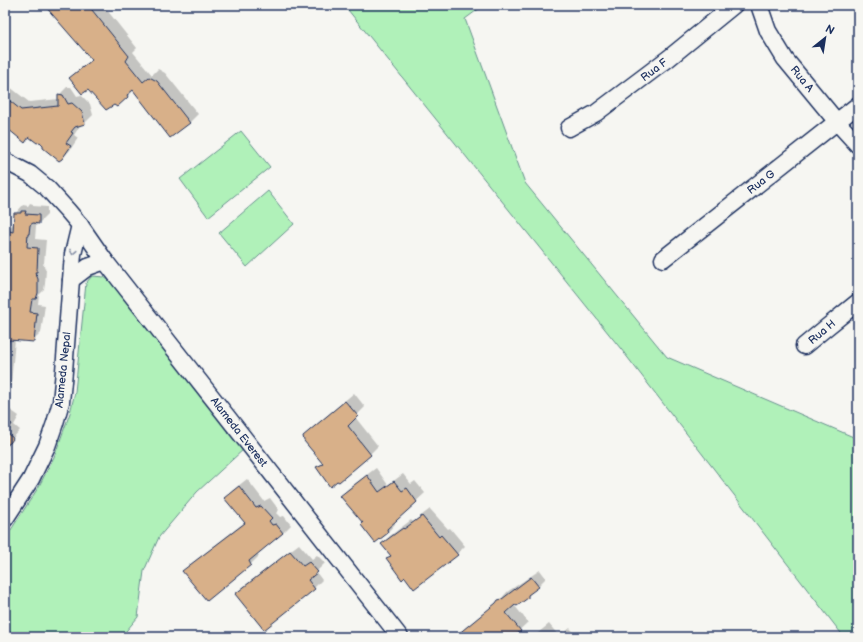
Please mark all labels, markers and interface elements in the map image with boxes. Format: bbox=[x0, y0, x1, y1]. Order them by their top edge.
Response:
north arrow bbox=[805, 18, 845, 58]
text: N bbox=[823, 22, 837, 37]
street label: Rua F bbox=[638, 56, 670, 84]
street label: Rua A bbox=[788, 63, 817, 95]
street label: Rua G bbox=[745, 167, 777, 197]
one-way arrow bbox=[70, 249, 78, 256]
street label: Rua H bbox=[806, 317, 838, 347]
street label: Alameda Nepal bbox=[53, 331, 73, 409]
street label: Alameda Everest bbox=[208, 395, 271, 470]

